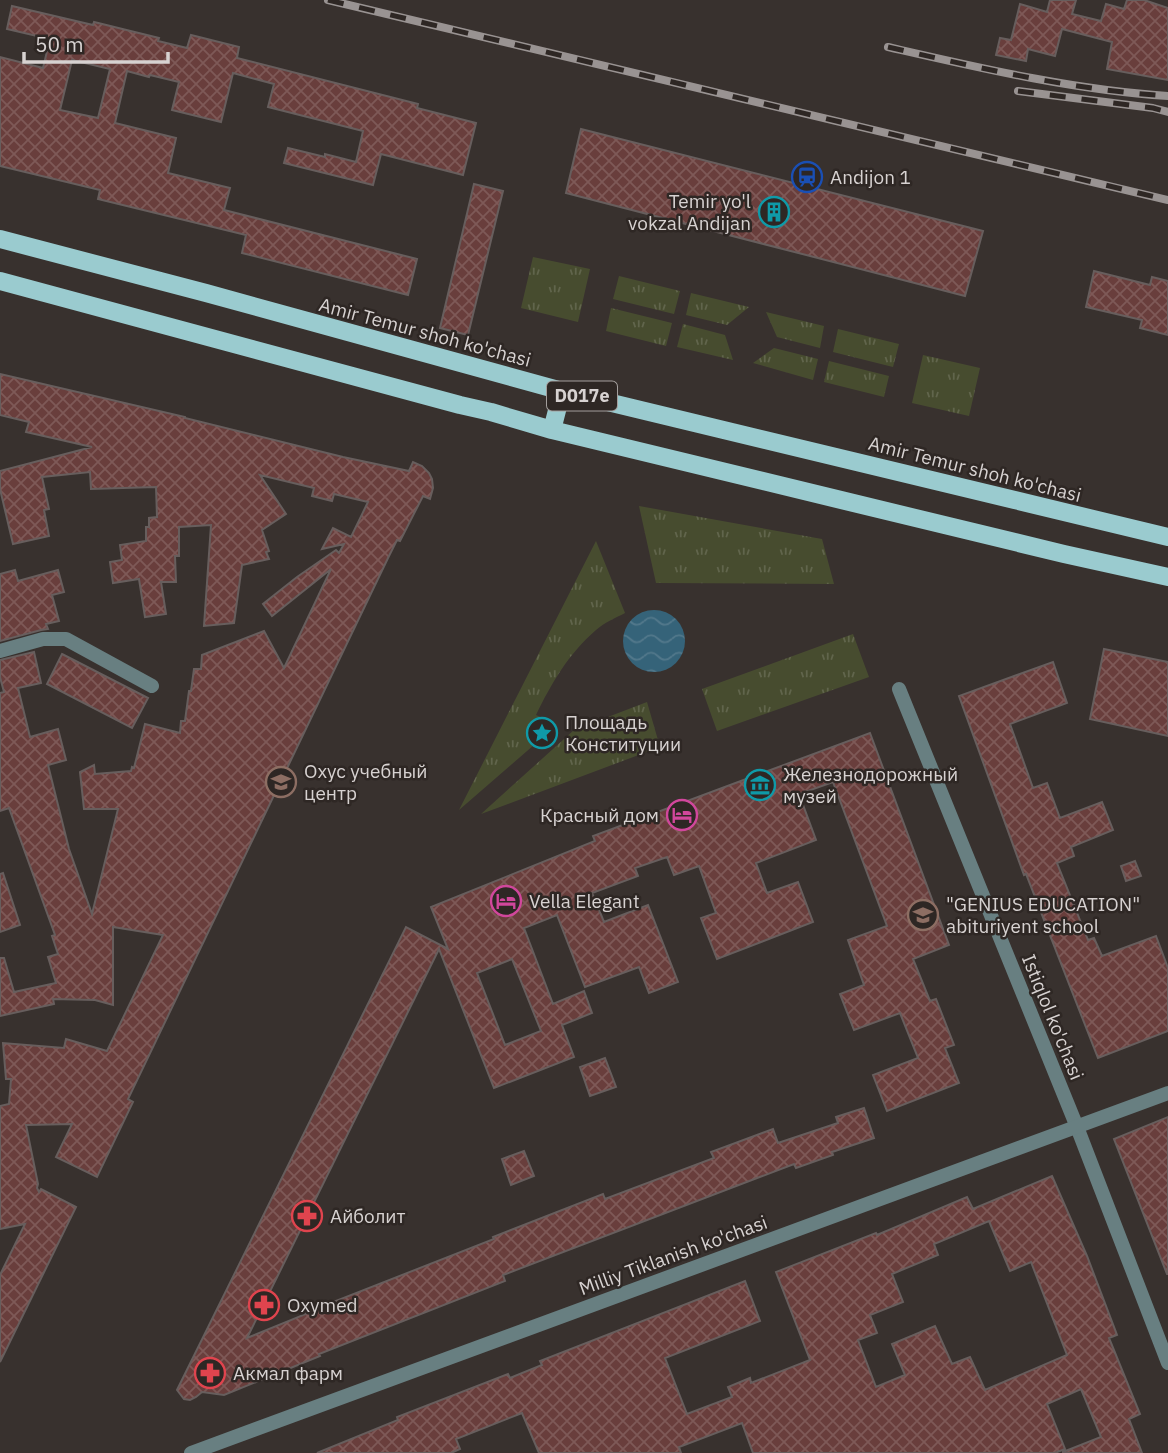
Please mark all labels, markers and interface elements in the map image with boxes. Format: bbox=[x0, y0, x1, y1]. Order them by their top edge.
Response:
scale bar bbox=[24, 21, 168, 65]
text: 50 m bbox=[35, 30, 84, 58]
station icon: Andijon 1 bbox=[790, 160, 824, 194]
place label: Andijon 1 bbox=[830, 165, 911, 189]
place label: Temir yo'l vokzal Andijan bbox=[628, 189, 751, 235]
building icon: Temir yo'l vokzal Andijan bbox=[757, 195, 791, 229]
street label: Amir Temur shoh ko'chasi bbox=[316, 292, 534, 372]
road number: D017e bbox=[547, 382, 617, 410]
street label: Amir Temur shoh ko'chasi bbox=[866, 431, 1084, 507]
place label: Площадь Конституции bbox=[565, 710, 681, 756]
place icon: Площадь Конституции bbox=[525, 716, 559, 750]
place label: Охус учебный центр bbox=[304, 759, 427, 805]
place label: Железнодорожный музей bbox=[783, 762, 958, 808]
school or university icon: Охус учебный центр bbox=[264, 765, 298, 799]
museum icon: Железнодорожный музей bbox=[743, 768, 777, 802]
hotel icon: Красный дом bbox=[665, 798, 699, 832]
place label: Красный дом bbox=[540, 803, 659, 827]
hotel icon: Vella Elegant bbox=[489, 884, 523, 918]
place label: Vella Elegant bbox=[529, 889, 640, 913]
place label: "GENIUS EDUCATION" abituriyent school bbox=[946, 892, 1140, 938]
school or university icon: "GENIUS EDUCATION" abituriyent school bbox=[906, 898, 940, 932]
street label: Istiqlol ko'chasi bbox=[1017, 951, 1089, 1083]
pharmacy icon: Айболит bbox=[290, 1199, 324, 1233]
place label: Айболит bbox=[330, 1204, 406, 1228]
street label: Milliy Tiklanish ko'chasi bbox=[575, 1210, 771, 1300]
pharmacy icon: Oxymed bbox=[247, 1288, 281, 1322]
place label: Oxymed bbox=[287, 1293, 358, 1317]
pharmacy icon: Акмал фарм bbox=[193, 1356, 227, 1390]
place label: Акмал фарм bbox=[233, 1361, 343, 1385]

